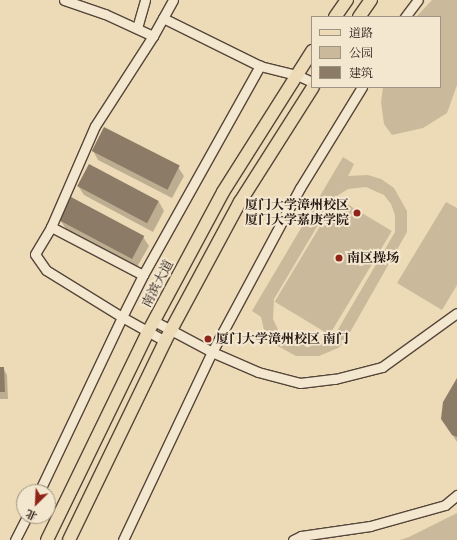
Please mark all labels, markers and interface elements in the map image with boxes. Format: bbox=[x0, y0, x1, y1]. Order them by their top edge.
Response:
legend bbox=[311, 16, 441, 88]
text: 道路 bbox=[349, 26, 373, 41]
text: 公园 bbox=[349, 46, 373, 61]
text: 建筑 bbox=[349, 66, 373, 81]
place label: 厦门大学漳州校区 厦门大学嘉庚学院 bbox=[245, 198, 349, 229]
marker: 厦门大学漳州校区 厦门大学嘉庚学院 bbox=[352, 208, 362, 218]
place label: 南区操场 bbox=[347, 250, 399, 266]
marker: 南区操场 bbox=[334, 253, 344, 263]
street label: 南滨大道 bbox=[139, 257, 177, 311]
place label: 厦门大学漳州校区 南门 bbox=[216, 331, 349, 347]
marker: 厦门大学漳州校区 南门 bbox=[203, 334, 213, 344]
north arrow bbox=[16, 484, 56, 524]
text: 北 bbox=[24, 506, 39, 523]

